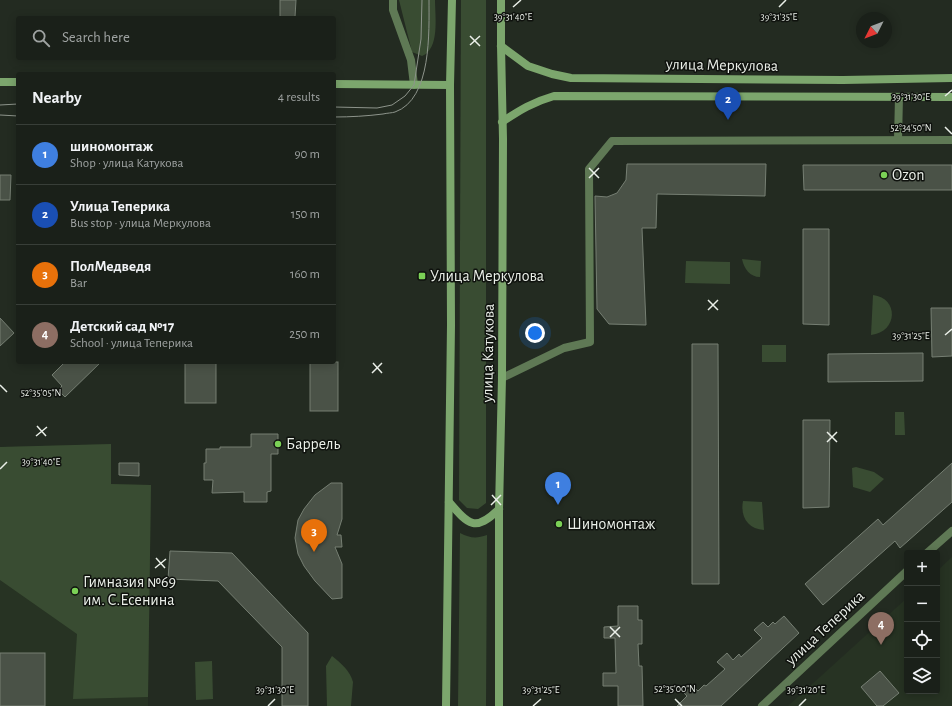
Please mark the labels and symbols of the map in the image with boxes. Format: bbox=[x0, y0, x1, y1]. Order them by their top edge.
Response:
text: 39°31'40"E bbox=[494, 12, 533, 22]
text: 39°31'35"E bbox=[761, 12, 798, 22]
north arrow bbox=[856, 12, 892, 48]
street label: улица Меркулова bbox=[665, 56, 778, 75]
pin: 2 bbox=[715, 87, 741, 120]
text: 39°31'30"E bbox=[892, 92, 930, 102]
text: 52°34'50"N bbox=[890, 123, 932, 133]
place label: Ozon bbox=[892, 167, 924, 183]
marker: Ozon bbox=[879, 170, 889, 180]
place label: Улица Меркулова bbox=[430, 268, 544, 285]
marker: Улица Меркулова bbox=[417, 271, 427, 281]
street label: улица Катукова bbox=[479, 303, 498, 404]
your location bbox=[525, 323, 545, 343]
text: 39°31'25"E bbox=[892, 331, 930, 341]
text: 52°35'05"N bbox=[21, 388, 61, 398]
place label: Баррель bbox=[286, 436, 340, 452]
marker: Баррель bbox=[273, 439, 283, 449]
text: 39°31'40"E bbox=[22, 457, 61, 467]
pin: 1 bbox=[545, 472, 571, 505]
place label: Шиномонтаж bbox=[567, 516, 656, 532]
pin: 3 bbox=[301, 519, 327, 552]
marker: Шиномонтаж bbox=[554, 519, 564, 529]
place label: Гимназия №69 им. С.Есенина bbox=[83, 574, 176, 608]
marker: Гимназия №69 им. С.Есенина bbox=[70, 586, 80, 596]
street label: улица Теперика bbox=[782, 588, 868, 670]
pin: 4 bbox=[868, 612, 894, 645]
text: 52°35'00"N bbox=[654, 684, 696, 694]
text: 39°31'30"E bbox=[256, 685, 294, 695]
text: 39°31'25"E bbox=[522, 685, 560, 695]
text: 39°31'20"E bbox=[787, 685, 825, 695]

